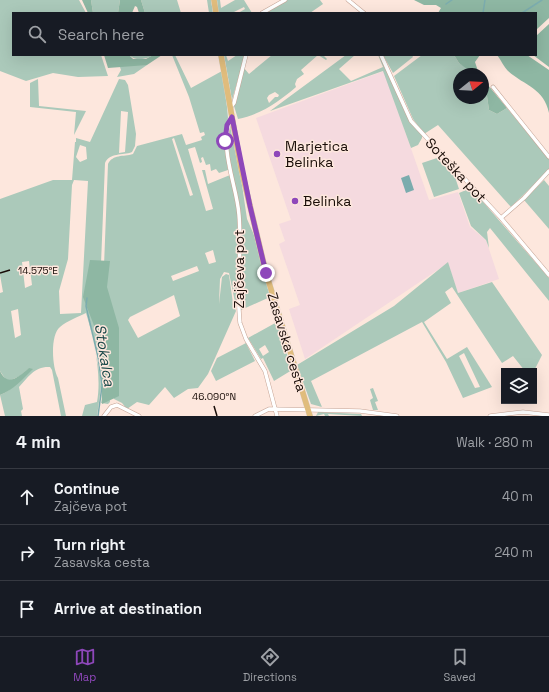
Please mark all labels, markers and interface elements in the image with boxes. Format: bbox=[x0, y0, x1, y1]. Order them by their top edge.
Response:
search box bbox=[12, 12, 537, 56]
icon: search bbox=[26, 23, 48, 45]
text: Search here bbox=[58, 25, 144, 44]
north arrow bbox=[453, 68, 489, 104]
route start bbox=[216, 132, 234, 150]
street label: Soteška pot bbox=[422, 134, 490, 206]
place label: Marjetica Belinka bbox=[285, 137, 348, 171]
marker: Marjetica Belinka bbox=[272, 149, 282, 159]
place label: Belinka bbox=[303, 192, 351, 210]
marker: Belinka bbox=[290, 196, 300, 206]
street label: Zajčeva pot bbox=[230, 230, 248, 308]
text: 14.575°E bbox=[18, 264, 58, 277]
route end bbox=[257, 264, 275, 282]
street label: Zasavska cesta bbox=[263, 290, 311, 394]
water label: Stokalca bbox=[91, 322, 119, 388]
map controls bbox=[501, 368, 537, 404]
button: layers bbox=[501, 368, 537, 404]
text: 46.090°N bbox=[192, 390, 236, 403]
text: 4 min bbox=[16, 431, 61, 453]
text: Walk · 280 m bbox=[456, 434, 533, 451]
text: Continue bbox=[54, 479, 120, 498]
icon: ahead bbox=[16, 486, 38, 508]
text: 40 m bbox=[502, 488, 533, 505]
text: Zajčeva pot bbox=[54, 498, 127, 515]
text: Turn right bbox=[54, 535, 125, 554]
icon: right bbox=[16, 542, 38, 564]
text: 240 m bbox=[495, 544, 533, 561]
text: Zasavska cesta bbox=[54, 554, 150, 571]
icon: arrive bbox=[16, 598, 38, 620]
text: Arrive at destination bbox=[54, 599, 202, 618]
tab: Map bbox=[73, 646, 96, 684]
tab: Directions bbox=[243, 646, 297, 684]
tab: Saved bbox=[444, 646, 476, 684]

